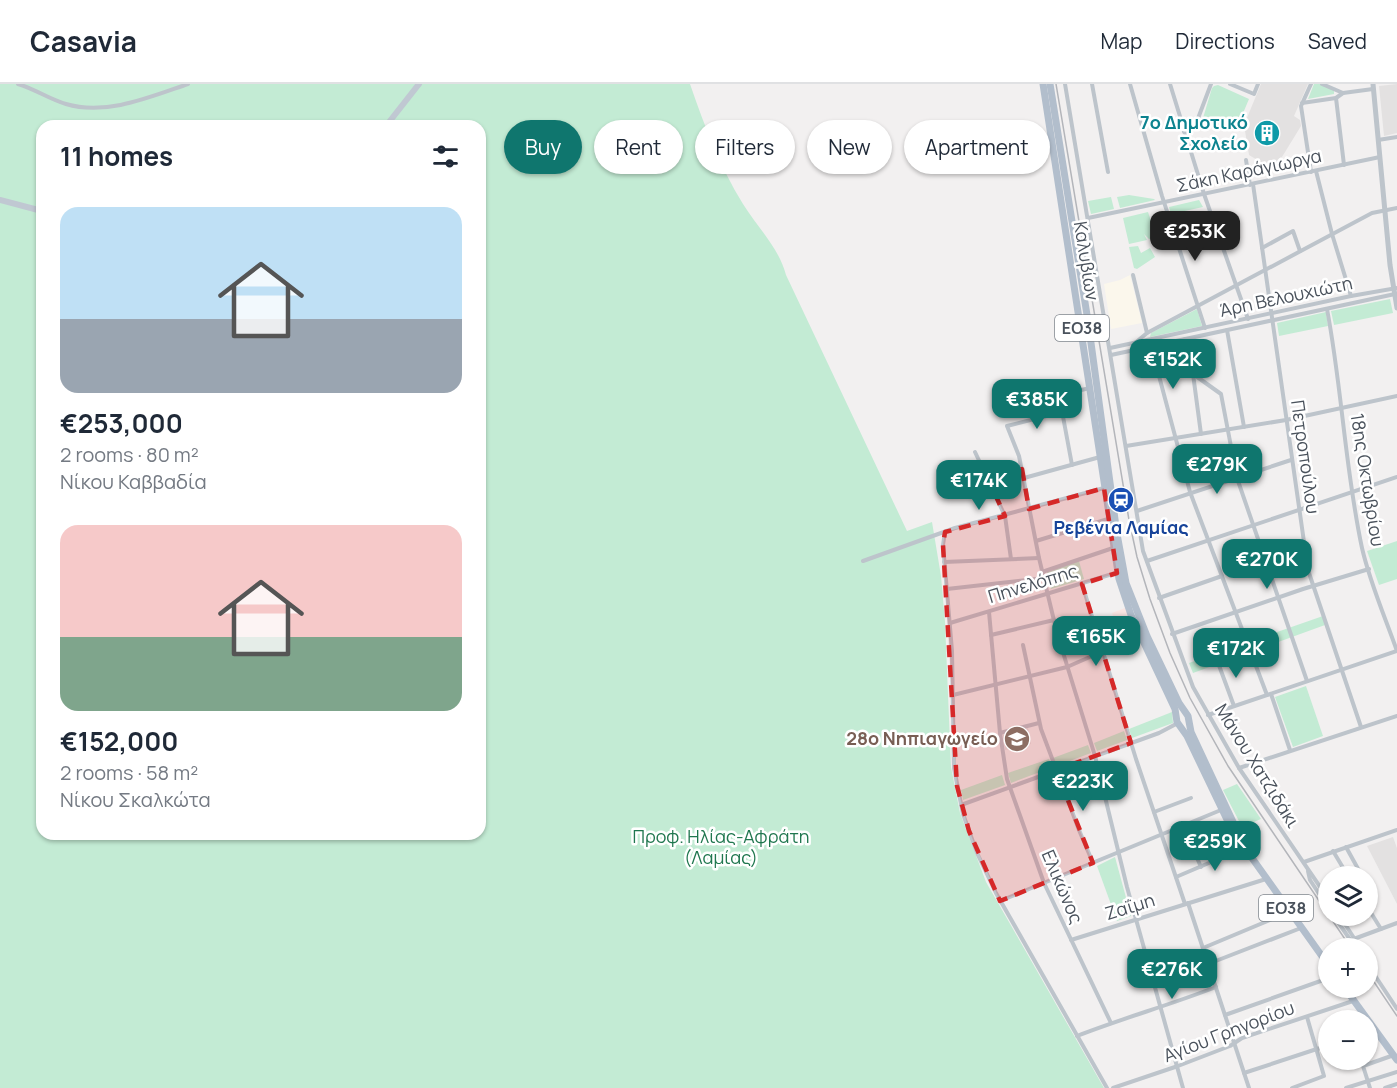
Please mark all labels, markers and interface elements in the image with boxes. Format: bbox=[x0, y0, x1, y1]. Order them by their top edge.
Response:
text: Casavia bbox=[30, 22, 137, 60]
text: Map bbox=[1101, 27, 1142, 55]
text: Directions bbox=[1175, 27, 1275, 55]
text: Saved bbox=[1308, 27, 1367, 55]
place label: 7ο Δημοτικό Σχολείο bbox=[1140, 110, 1248, 155]
building icon: 7ο Δημοτικό Σχολείο bbox=[1252, 118, 1282, 148]
chip: Buy bbox=[504, 120, 582, 174]
chip: Rent bbox=[594, 120, 683, 174]
chip: Filters bbox=[695, 120, 795, 174]
chip: New bbox=[807, 120, 892, 174]
chip: Apartment bbox=[904, 120, 1050, 174]
text: 11 homes bbox=[60, 138, 173, 174]
icon: filters bbox=[429, 140, 462, 173]
street label: Σάκη Καράγιωργα bbox=[1174, 143, 1324, 197]
pin: €253K bbox=[1153, 211, 1237, 262]
text: €253K bbox=[1164, 217, 1226, 244]
street label: Καλυβίων bbox=[1069, 220, 1105, 302]
icon: home bbox=[207, 246, 315, 354]
street label: Άρη Βελουχιώτη bbox=[1217, 270, 1354, 322]
road number: ΕΟ38 bbox=[1055, 315, 1109, 341]
pin: €152K bbox=[1131, 339, 1215, 390]
text: €152K bbox=[1144, 345, 1202, 372]
pin: €385K bbox=[995, 379, 1079, 430]
text: €385K bbox=[1006, 385, 1068, 412]
street label: Πετροπούλου bbox=[1286, 398, 1326, 515]
text: €253,000 bbox=[60, 405, 183, 441]
street label: 18ης Οκτωβρίου bbox=[1346, 412, 1390, 548]
text: 2 rooms · 80 m² bbox=[60, 441, 199, 468]
pin: €279K bbox=[1175, 444, 1259, 495]
text: €279K bbox=[1186, 450, 1248, 477]
pin: €174K bbox=[937, 460, 1021, 511]
text: €174K bbox=[950, 466, 1008, 493]
text: Νίκου Καββαδία bbox=[60, 468, 207, 495]
station icon: Ρεβένια Λαμίας bbox=[1106, 485, 1136, 515]
place label: Ρεβένια Λαμίας bbox=[1053, 515, 1189, 539]
pin: €270K bbox=[1225, 539, 1309, 590]
text: €270K bbox=[1236, 545, 1298, 572]
street label: Πηνελόπης bbox=[985, 558, 1081, 608]
icon: home bbox=[207, 564, 315, 672]
pin: €165K bbox=[1054, 616, 1138, 667]
text: €165K bbox=[1066, 622, 1126, 649]
pin: €172K bbox=[1194, 628, 1278, 679]
text: €172K bbox=[1207, 634, 1265, 661]
street label: Μάνου Χατζιδάκι bbox=[1210, 699, 1306, 832]
text: €152,000 bbox=[60, 723, 178, 759]
school or university icon: 28ο Νηπιαγωγείο bbox=[1002, 724, 1032, 754]
place label: 28ο Νηπιαγωγείο bbox=[846, 726, 998, 750]
text: 2 rooms · 58 m² bbox=[60, 759, 198, 786]
pin: €223K bbox=[1041, 761, 1125, 812]
text: €223K bbox=[1052, 767, 1114, 794]
text: Νίκου Σκαλκώτα bbox=[60, 786, 211, 813]
pin: €259K bbox=[1173, 821, 1257, 872]
park label: Προφ. Ηλίας-Αφράτη (Λαμίας) bbox=[632, 824, 810, 869]
text: €259K bbox=[1184, 827, 1246, 854]
street label: Ελικώνος bbox=[1037, 846, 1089, 927]
map controls bbox=[1318, 866, 1378, 1070]
button: layers bbox=[1318, 866, 1378, 926]
street label: Ζαΐμη bbox=[1102, 887, 1157, 925]
road number: ΕΟ38 bbox=[1259, 895, 1313, 921]
button: + bbox=[1318, 938, 1378, 998]
pin: €276K bbox=[1130, 949, 1214, 1000]
text: €276K bbox=[1141, 955, 1203, 982]
street label: Αγίου Γρηγορίου bbox=[1160, 995, 1298, 1067]
button: − bbox=[1318, 1010, 1378, 1070]

